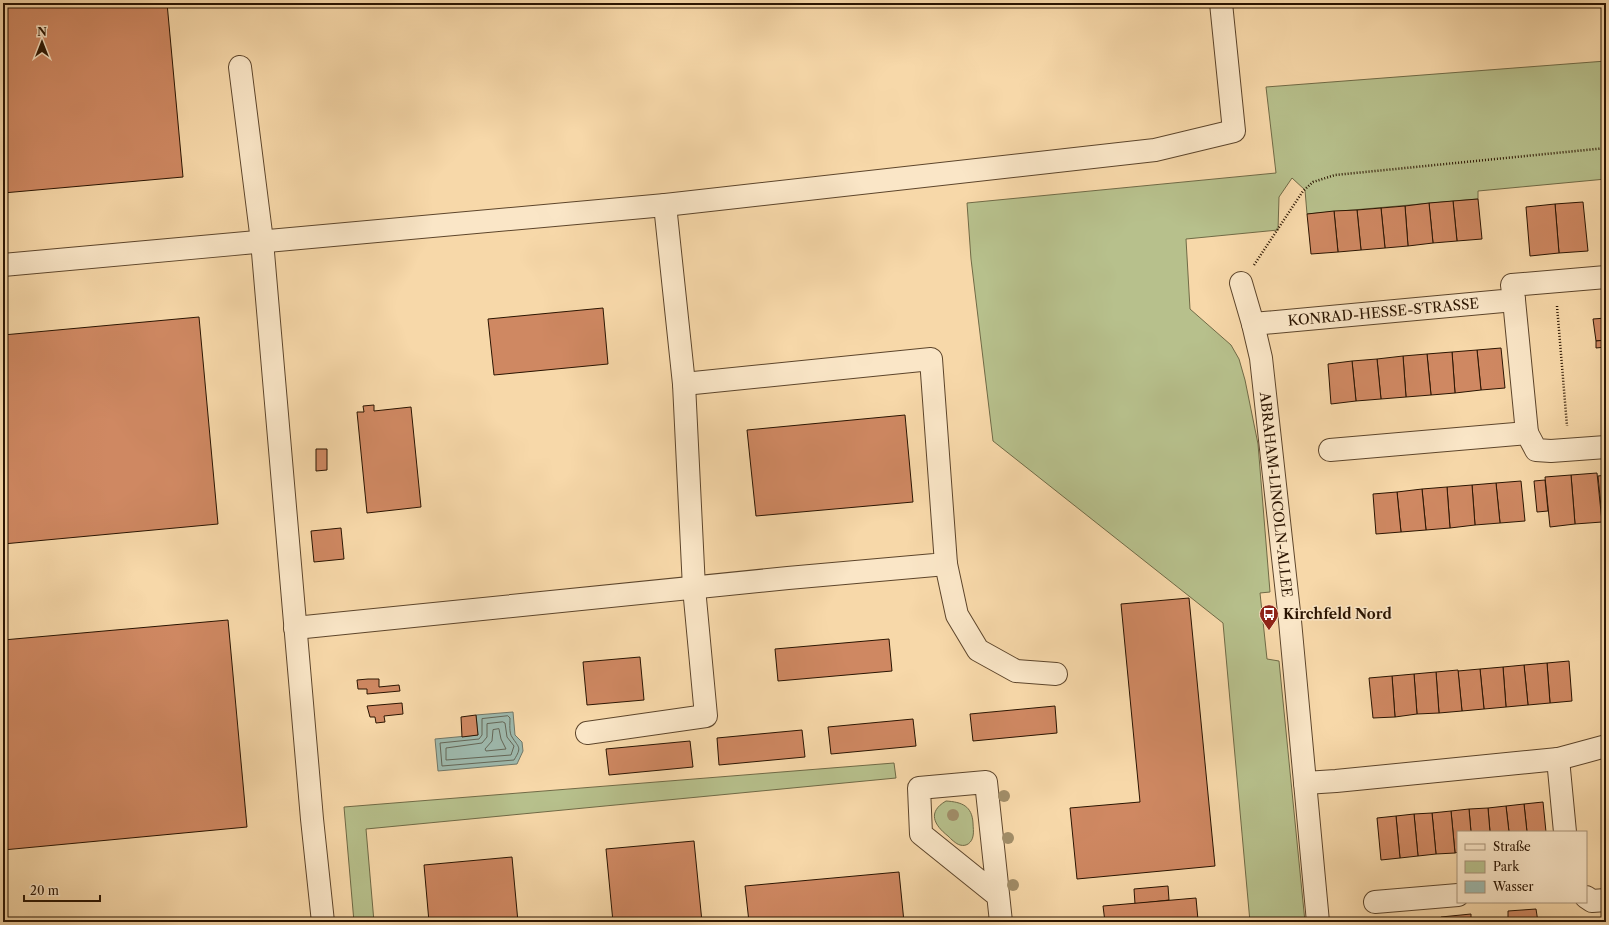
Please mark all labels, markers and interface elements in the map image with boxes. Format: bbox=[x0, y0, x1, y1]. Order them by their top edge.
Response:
north arrow bbox=[22, 22, 62, 62]
text: N bbox=[37, 25, 47, 39]
street label: KONRAD-HESSE-STRASSE bbox=[1287, 294, 1480, 330]
street label: ABRAHAM-LINCOLN-ALLEE bbox=[1256, 390, 1296, 598]
bus stop icon: Kirchfeld Nord bbox=[1258, 603, 1280, 631]
place label: Kirchfeld Nord bbox=[1283, 605, 1392, 623]
legend bbox=[1457, 831, 1587, 903]
text: Straße bbox=[1493, 839, 1531, 854]
text: Park bbox=[1493, 859, 1520, 874]
scale bar bbox=[24, 877, 100, 903]
text: Wasser bbox=[1492, 879, 1534, 894]
text: 20 m bbox=[30, 883, 59, 898]

